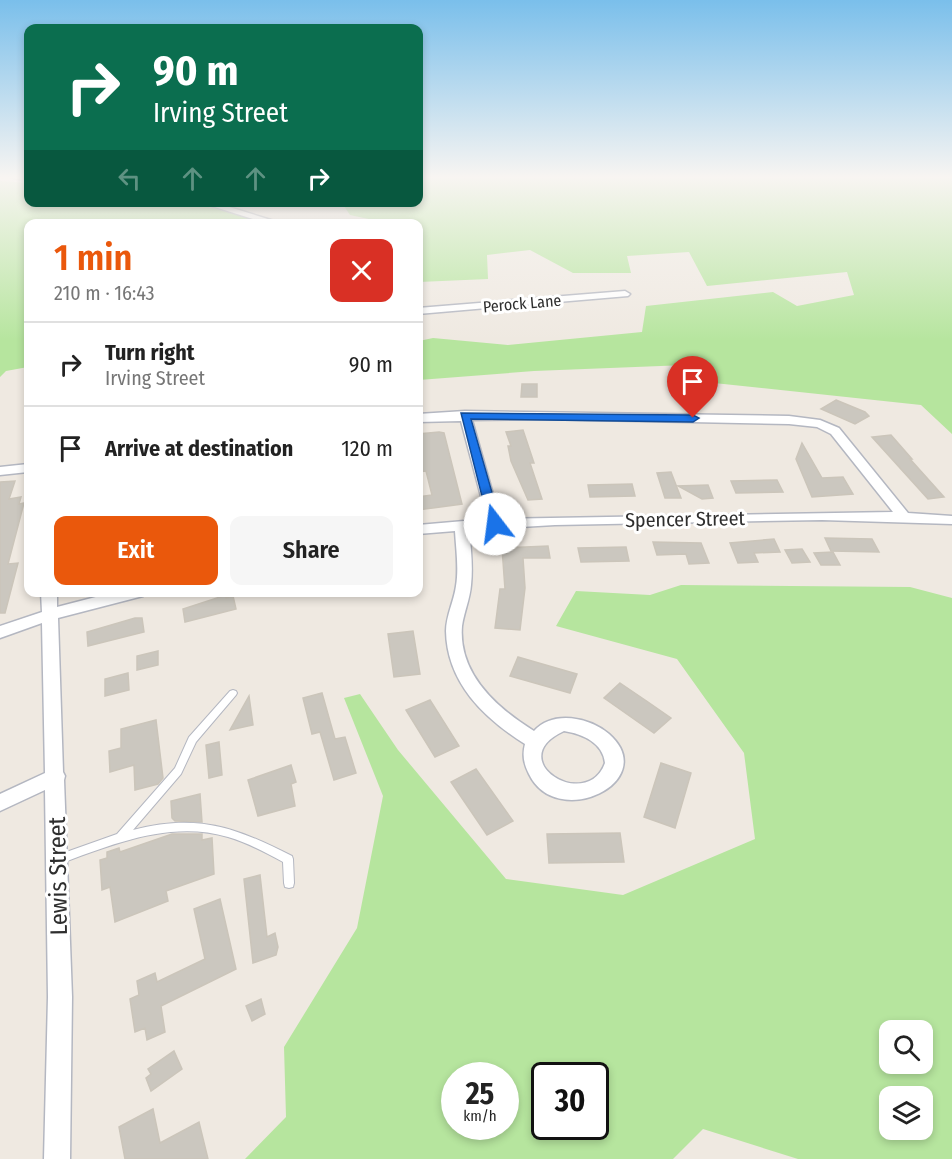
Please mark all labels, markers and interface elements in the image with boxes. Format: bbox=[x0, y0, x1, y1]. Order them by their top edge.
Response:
text: 90 m bbox=[153, 46, 238, 96]
icon: right bbox=[54, 48, 132, 126]
text: Irving Street bbox=[153, 97, 288, 129]
icon: left bbox=[113, 162, 146, 195]
icon: ahead bbox=[176, 162, 209, 195]
icon: ahead bbox=[239, 162, 272, 195]
icon: right bbox=[302, 162, 335, 195]
text: 1 min bbox=[54, 236, 132, 280]
button: close bbox=[330, 239, 393, 302]
text: 210 m · 16:43 bbox=[54, 281, 155, 305]
street label: Perock Lane bbox=[482, 291, 562, 316]
text: Turn right bbox=[105, 339, 194, 366]
icon: right bbox=[54, 348, 87, 381]
text: 90 m bbox=[349, 351, 393, 378]
pin bbox=[667, 356, 718, 418]
icon: arrive bbox=[676, 365, 709, 398]
text: Irving Street bbox=[105, 366, 205, 390]
icon: arrive bbox=[54, 432, 87, 465]
text: Arrive at destination bbox=[105, 435, 293, 462]
text: 120 m bbox=[341, 435, 393, 462]
position arrow bbox=[463, 492, 527, 556]
street label: Spencer Street bbox=[625, 506, 746, 532]
button: Exit bbox=[54, 516, 218, 585]
button: Share bbox=[230, 516, 393, 585]
street label: Lewis Street bbox=[43, 816, 73, 936]
map controls bbox=[879, 1020, 933, 1140]
button: search bbox=[879, 1020, 933, 1074]
speed limit sign: 30 bbox=[531, 1062, 609, 1140]
text: 25 bbox=[466, 1076, 494, 1112]
button: layers bbox=[879, 1086, 933, 1140]
text: km/h bbox=[463, 1107, 497, 1125]

